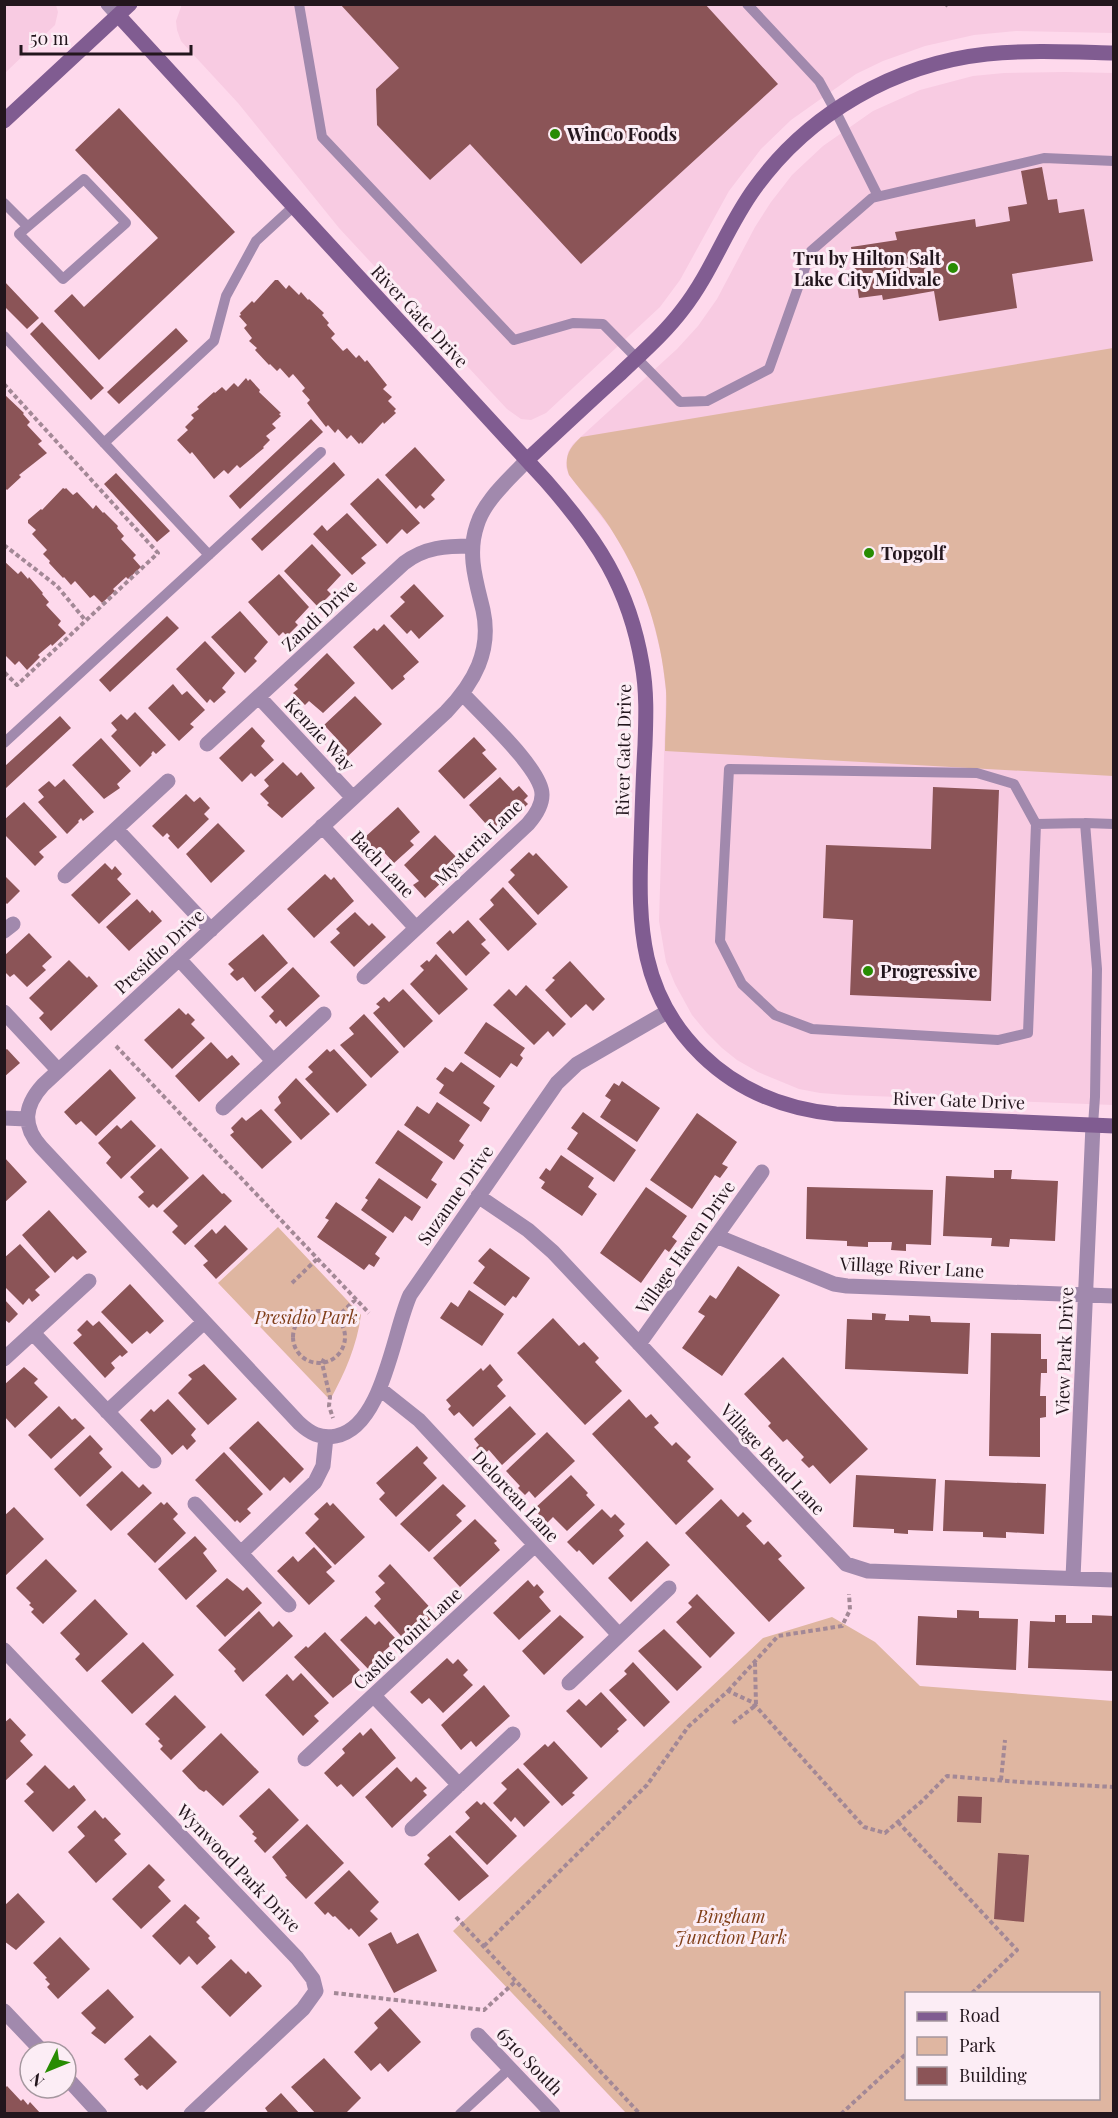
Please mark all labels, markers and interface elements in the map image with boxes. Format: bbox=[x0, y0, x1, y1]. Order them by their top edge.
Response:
scale bar bbox=[21, 18, 190, 56]
text: 50 m bbox=[30, 26, 69, 50]
place label: WinCo Foods bbox=[566, 122, 677, 146]
marker: WinCo Foods bbox=[548, 127, 562, 141]
place label: Tru by Hilton Salt Lake City Midvale bbox=[793, 246, 942, 291]
street label: River Gate Drive bbox=[366, 259, 474, 373]
marker: Tru by Hilton Salt Lake City Midvale bbox=[946, 261, 960, 275]
place label: Topgolf bbox=[881, 541, 947, 565]
marker: Topgolf bbox=[862, 546, 876, 560]
street label: Zandi Drive bbox=[276, 574, 362, 656]
street label: River Gate Drive bbox=[610, 684, 636, 816]
street label: Kenzie Way bbox=[280, 692, 360, 776]
street label: Mysteria Lane bbox=[429, 794, 527, 890]
street label: Bach Lane bbox=[346, 825, 420, 903]
street label: Presidio Drive bbox=[109, 903, 209, 999]
place label: Progressive bbox=[880, 959, 977, 983]
marker: Progressive bbox=[861, 964, 875, 978]
street label: River Gate Drive bbox=[892, 1086, 1026, 1114]
street label: Suzanne Drive bbox=[412, 1140, 498, 1250]
street label: Village Haven Drive bbox=[629, 1176, 740, 1319]
street label: Village River Lane bbox=[838, 1251, 985, 1283]
street label: View Park Drive bbox=[1050, 1286, 1078, 1417]
park label: Presidio Park bbox=[253, 1305, 358, 1329]
street label: Village Bend Lane bbox=[715, 1398, 831, 1520]
street label: Delorean Lane bbox=[467, 1445, 565, 1547]
street label: Castle Point Lane bbox=[347, 1581, 467, 1695]
street label: Wynwood Park Drive bbox=[171, 1798, 306, 1937]
park label: Bingham Junction Park bbox=[675, 1904, 787, 1949]
legend bbox=[905, 1992, 1100, 2100]
text: Road bbox=[959, 2003, 1000, 2027]
street label: 6510 South bbox=[492, 2022, 569, 2100]
text: Park bbox=[959, 2033, 996, 2057]
north arrow bbox=[18, 2040, 78, 2100]
text: Building bbox=[959, 2063, 1027, 2087]
text: N bbox=[25, 2069, 48, 2092]

